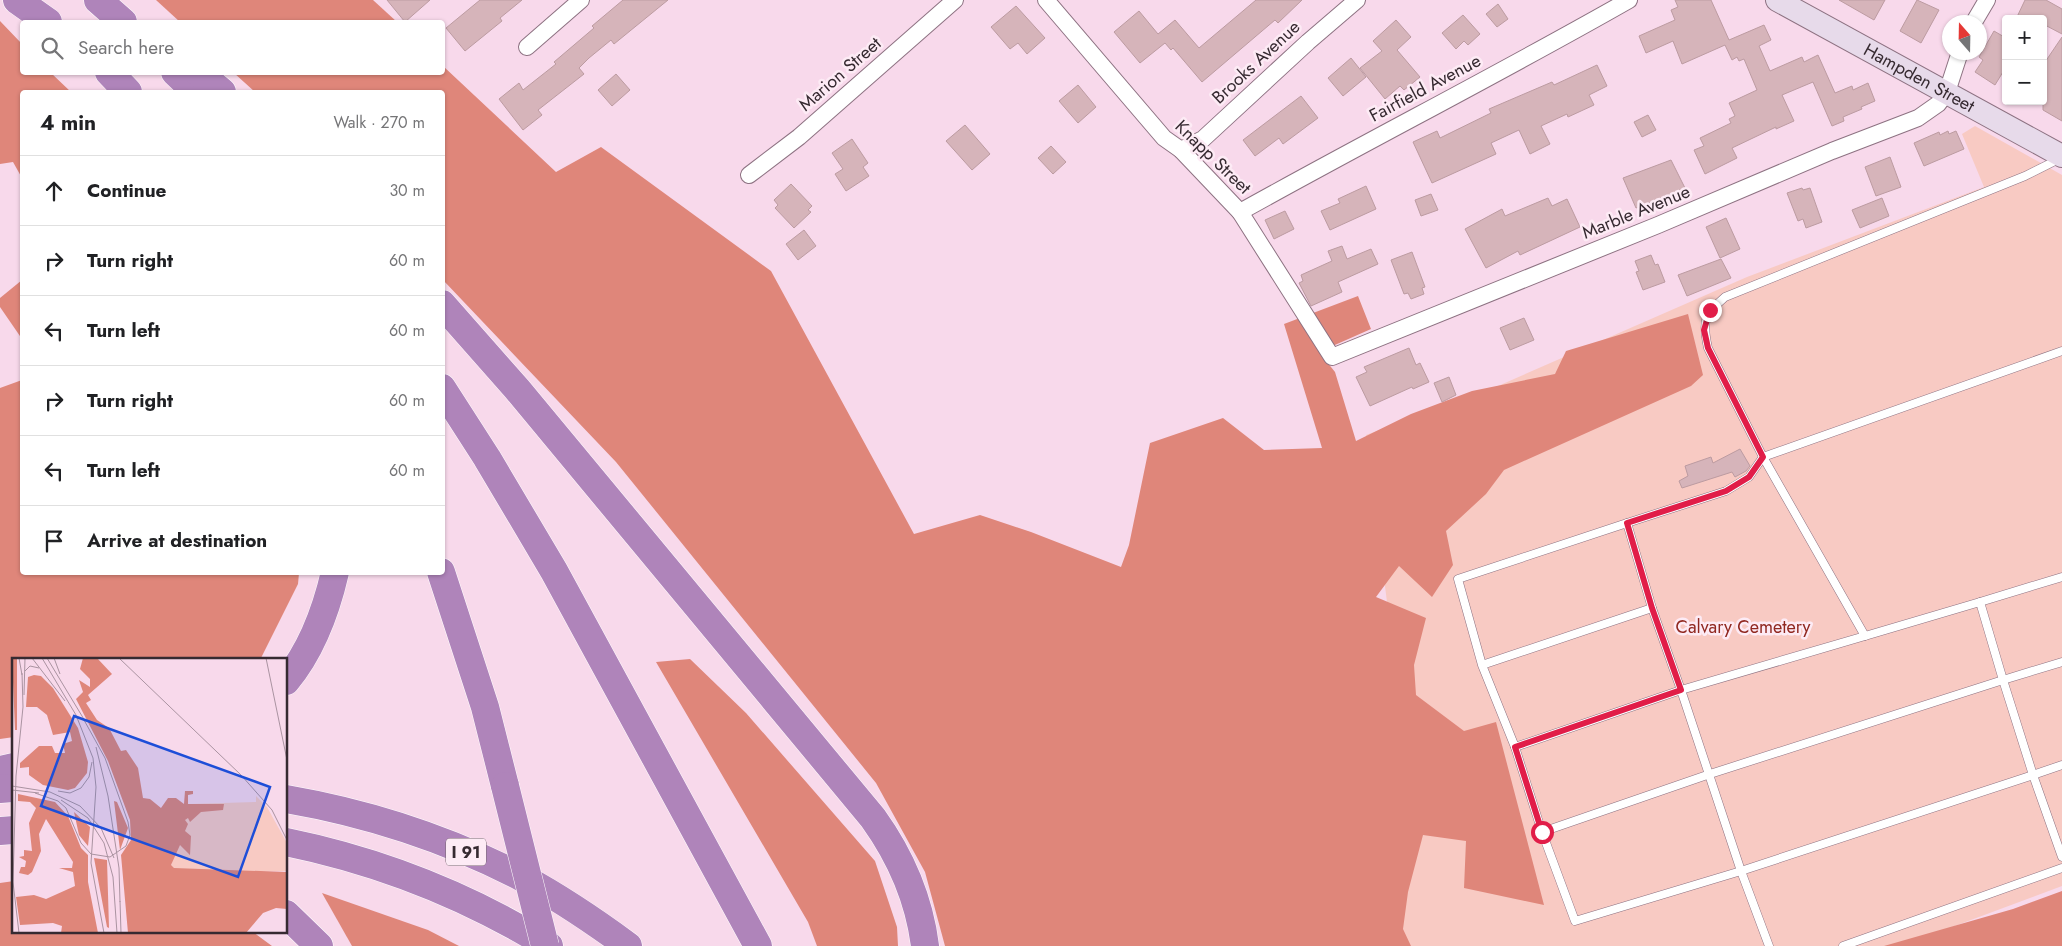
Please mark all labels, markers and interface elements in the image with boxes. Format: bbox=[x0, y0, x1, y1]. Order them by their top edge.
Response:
street label: Brooks Avenue bbox=[1206, 14, 1306, 110]
north arrow bbox=[1942, 15, 1987, 60]
map controls bbox=[2002, 15, 2047, 105]
button: + bbox=[2002, 15, 2047, 60]
search box bbox=[20, 20, 445, 75]
street label: Marion Street bbox=[793, 30, 887, 117]
icon: search bbox=[38, 34, 66, 62]
text: Search here bbox=[78, 34, 174, 61]
street label: Hampden Street bbox=[1859, 37, 1980, 119]
street label: Fairfield Avenue bbox=[1365, 48, 1485, 128]
button: − bbox=[2002, 60, 2047, 105]
text: 4 min bbox=[40, 108, 96, 138]
text: Walk · 270 m bbox=[334, 111, 425, 134]
street label: Knapp Street bbox=[1169, 114, 1257, 201]
icon: ahead bbox=[40, 177, 68, 205]
text: Continue bbox=[87, 177, 166, 204]
street label: Marble Avenue bbox=[1578, 178, 1694, 246]
text: 30 m bbox=[389, 179, 425, 202]
icon: right bbox=[40, 247, 68, 275]
text: Turn right bbox=[87, 247, 173, 274]
text: 60 m bbox=[389, 249, 425, 272]
route end bbox=[1699, 299, 1722, 322]
icon: left bbox=[40, 317, 68, 345]
text: Turn left bbox=[87, 317, 160, 344]
text: 60 m bbox=[389, 319, 425, 342]
icon: right bbox=[40, 387, 68, 415]
text: Turn right bbox=[87, 387, 173, 414]
text: 60 m bbox=[389, 389, 425, 412]
icon: left bbox=[40, 457, 68, 485]
text: Turn left bbox=[87, 457, 160, 484]
text: 60 m bbox=[389, 459, 425, 482]
icon: arrive bbox=[40, 527, 68, 555]
text: Arrive at destination bbox=[87, 527, 267, 554]
park label: Calvary Cemetery bbox=[1676, 614, 1811, 640]
inset map bbox=[12, 658, 288, 934]
route start bbox=[1531, 821, 1554, 844]
road number: I 91 bbox=[446, 839, 486, 866]

